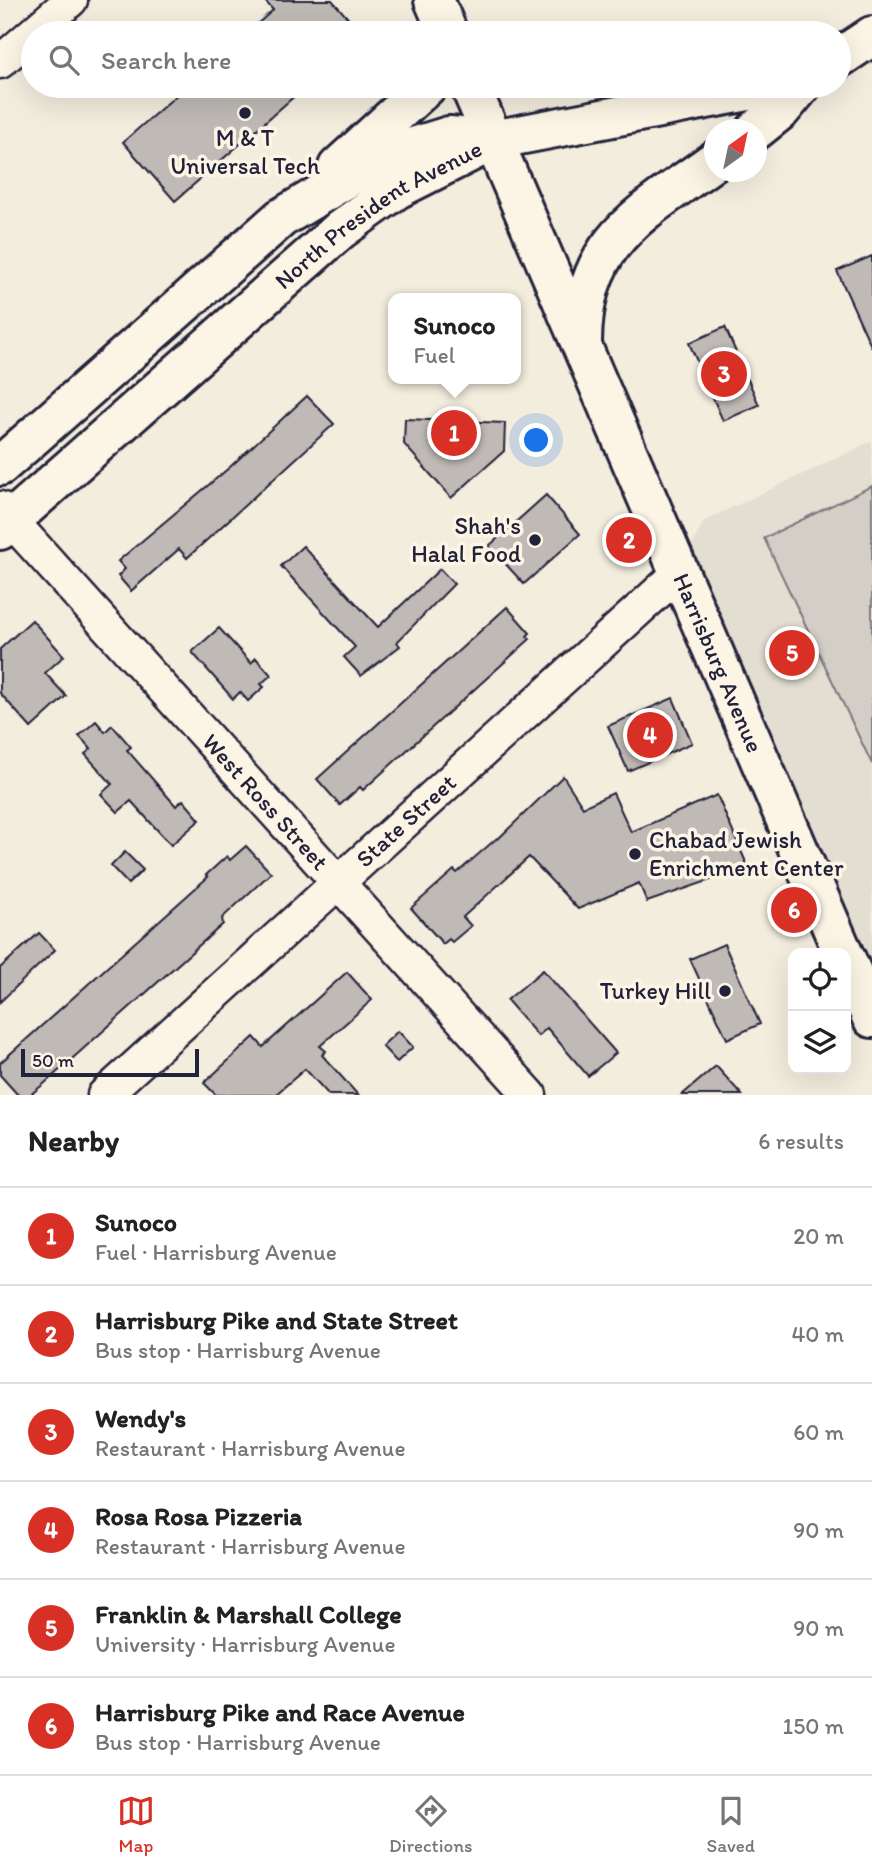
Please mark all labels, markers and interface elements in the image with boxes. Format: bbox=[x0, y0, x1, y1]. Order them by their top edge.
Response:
search box bbox=[21, 21, 851, 98]
icon: search bbox=[45, 41, 83, 79]
text: Search here bbox=[101, 44, 231, 76]
marker: M & T Universal Tech bbox=[237, 105, 253, 121]
north arrow bbox=[704, 119, 767, 182]
place label: M & T Universal Tech bbox=[170, 123, 320, 180]
street label: North President Avenue bbox=[268, 134, 486, 295]
popup bbox=[388, 293, 521, 384]
text: Sunoco bbox=[414, 309, 495, 341]
text: Fuel bbox=[414, 341, 455, 369]
pin: 3 bbox=[701, 348, 747, 400]
pin: 1 bbox=[431, 407, 477, 459]
your location bbox=[519, 423, 553, 457]
place label: Shah's Halal Food bbox=[411, 511, 521, 568]
pin: 2 bbox=[606, 514, 652, 566]
marker: Shah's Halal Food bbox=[527, 532, 543, 548]
street label: Harrisburg Avenue bbox=[667, 569, 770, 757]
pin: 5 bbox=[769, 627, 815, 679]
pin: 4 bbox=[627, 709, 673, 761]
street label: West Ross Street bbox=[197, 727, 335, 876]
street label: State Street bbox=[350, 768, 462, 873]
place label: Chabad Jewish Enrichment Center bbox=[649, 825, 844, 882]
marker: Chabad Jewish Enrichment Center bbox=[627, 846, 643, 862]
pin: 6 bbox=[771, 884, 817, 936]
map controls bbox=[788, 948, 851, 1074]
button: locate bbox=[788, 948, 851, 1011]
place label: Turkey Hill bbox=[600, 976, 711, 1005]
marker: Turkey Hill bbox=[717, 983, 733, 999]
button: layers bbox=[788, 1011, 851, 1074]
scale bar bbox=[21, 1046, 200, 1078]
text: 50 m bbox=[32, 1049, 74, 1072]
text: Nearby bbox=[28, 1122, 119, 1159]
text: 6 results bbox=[758, 1127, 844, 1155]
text: Sunoco bbox=[95, 1206, 177, 1238]
text: 1 bbox=[46, 1222, 56, 1250]
text: 20 m bbox=[793, 1222, 844, 1250]
text: Fuel · Harrisburg Avenue bbox=[95, 1238, 337, 1266]
text: Harrisburg Pike and State Street bbox=[95, 1304, 458, 1336]
text: 2 bbox=[45, 1320, 57, 1348]
text: 40 m bbox=[791, 1320, 844, 1348]
text: Bus stop · Harrisburg Avenue bbox=[95, 1336, 381, 1364]
text: Wendy's bbox=[95, 1402, 186, 1434]
text: 3 bbox=[45, 1418, 57, 1446]
text: 60 m bbox=[793, 1418, 844, 1446]
text: Restaurant · Harrisburg Avenue bbox=[95, 1434, 406, 1462]
text: Rosa Rosa Pizzeria bbox=[95, 1500, 302, 1532]
text: 4 bbox=[44, 1516, 58, 1544]
text: 90 m bbox=[793, 1516, 844, 1544]
text: Restaurant · Harrisburg Avenue bbox=[95, 1532, 406, 1560]
text: Franklin & Marshall College bbox=[95, 1598, 402, 1630]
text: 5 bbox=[45, 1614, 57, 1642]
text: 90 m bbox=[793, 1614, 844, 1642]
text: University · Harrisburg Avenue bbox=[95, 1630, 396, 1658]
text: Harrisburg Pike and Race Avenue bbox=[95, 1696, 465, 1728]
text: 6 bbox=[45, 1712, 57, 1740]
text: 150 m bbox=[783, 1712, 844, 1740]
text: Bus stop · Harrisburg Avenue bbox=[95, 1728, 381, 1756]
tab: Map bbox=[117, 1792, 155, 1857]
tab: Directions bbox=[389, 1792, 473, 1857]
tab: Saved bbox=[707, 1792, 755, 1857]

